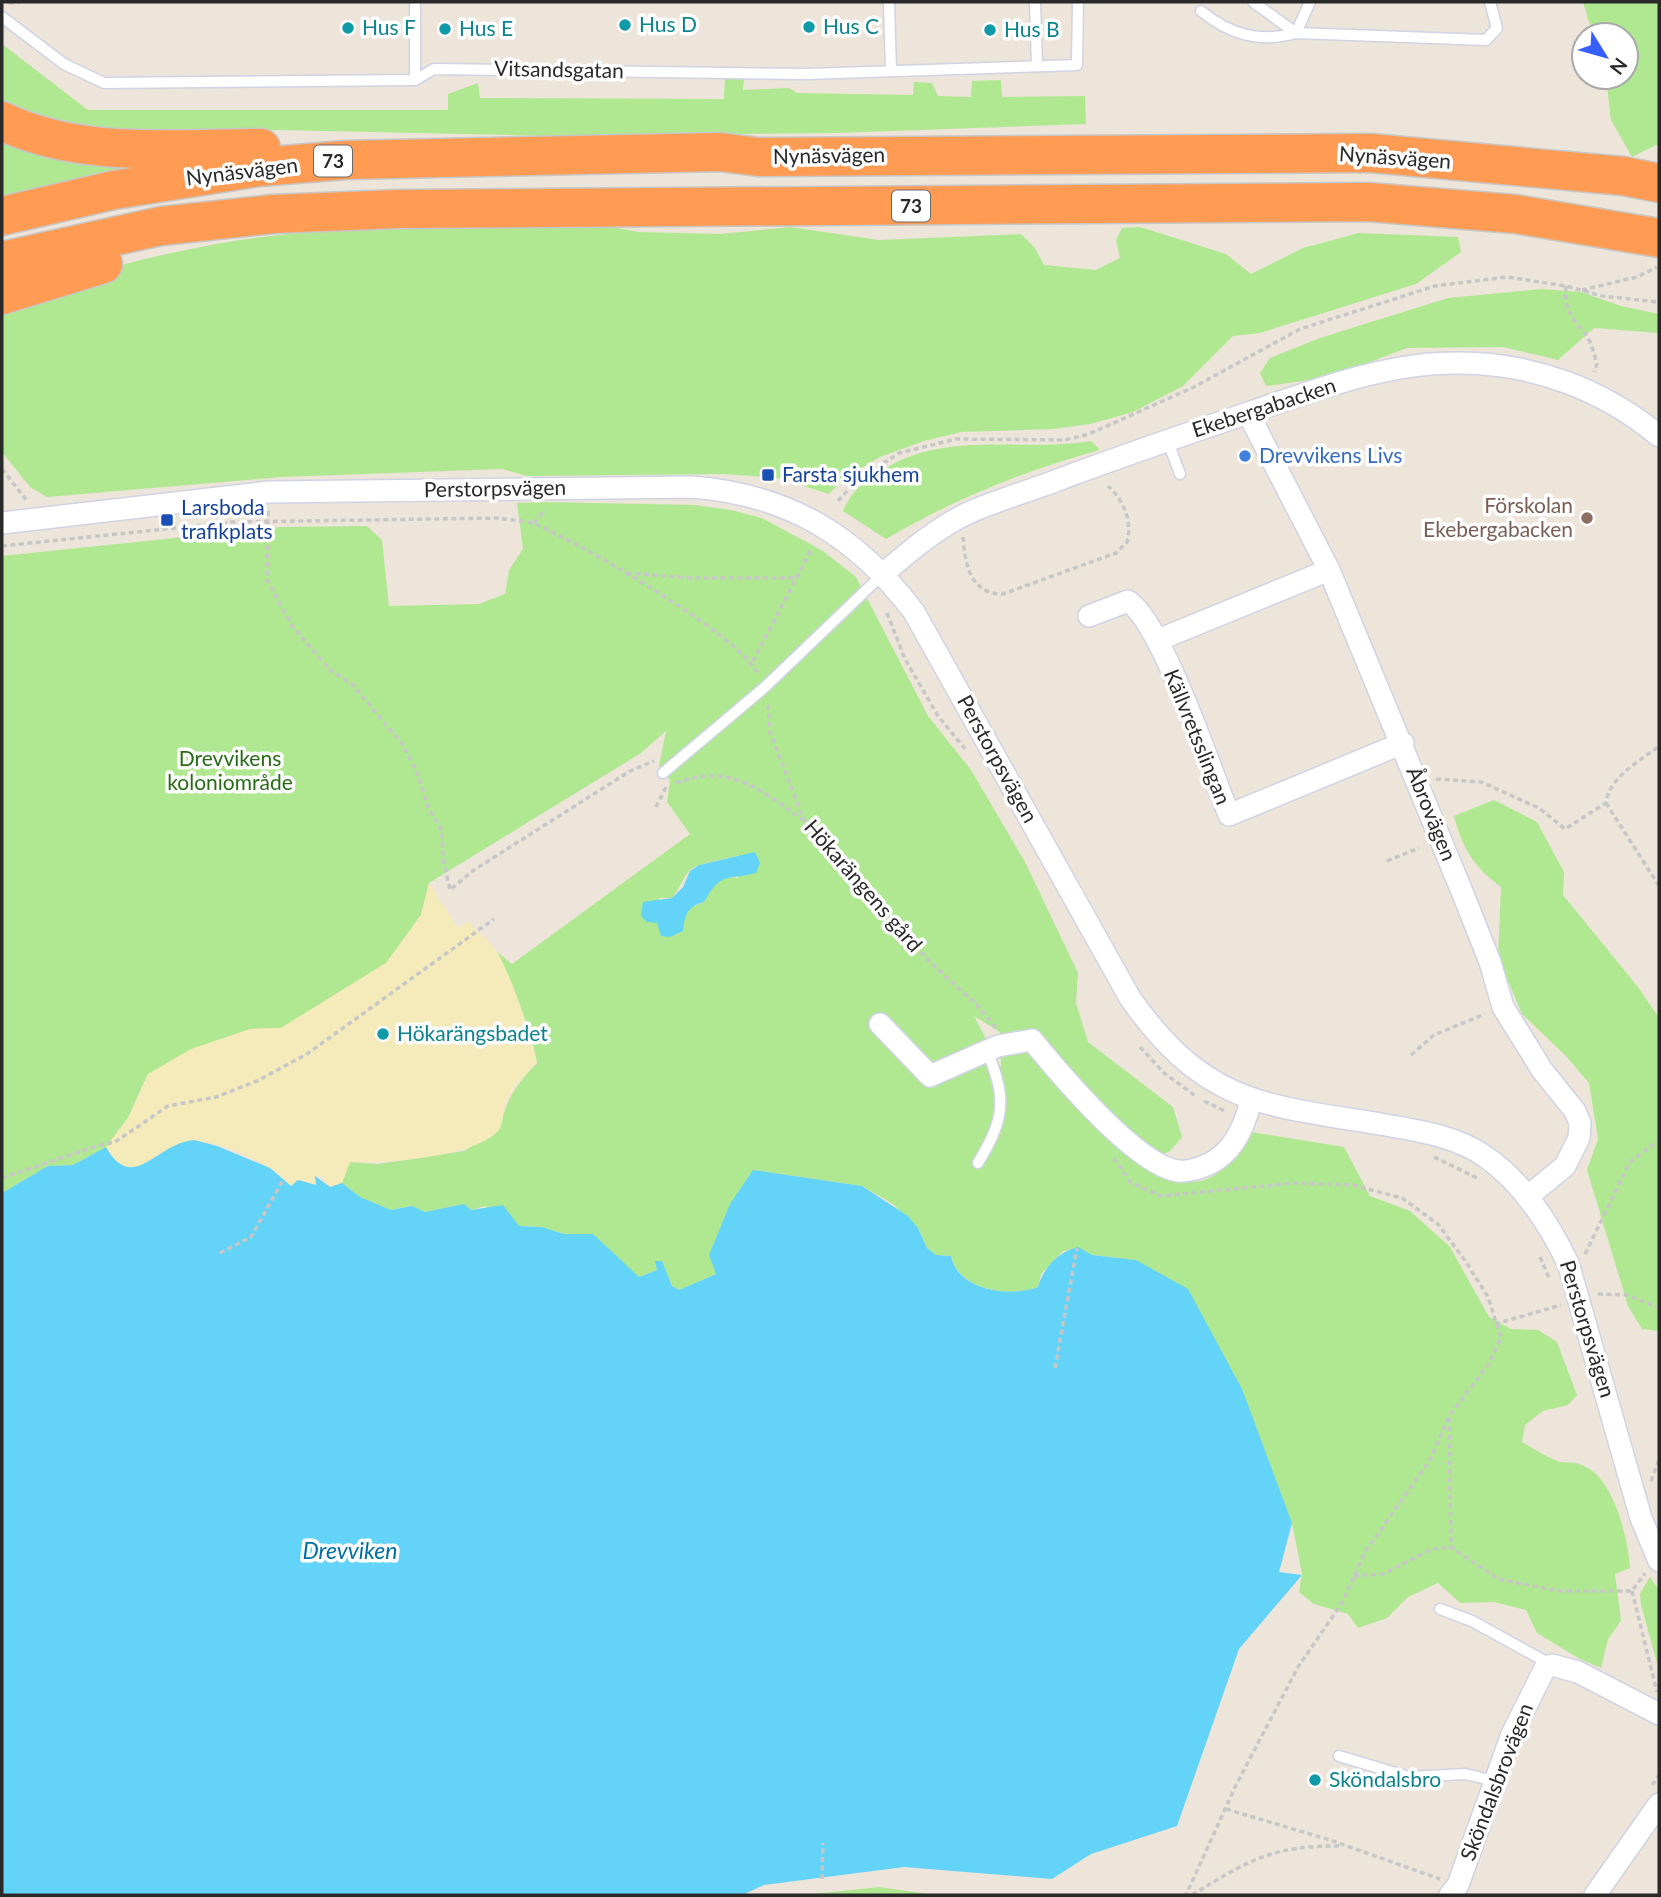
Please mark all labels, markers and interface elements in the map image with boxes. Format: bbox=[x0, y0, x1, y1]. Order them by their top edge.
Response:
place label: Hus D bbox=[639, 11, 697, 36]
place label: Hus C bbox=[823, 13, 879, 38]
place label: Hus F bbox=[362, 14, 416, 39]
place label: Hus E bbox=[459, 15, 513, 40]
place label: Hus B bbox=[1004, 16, 1060, 41]
marker: Hus D bbox=[617, 17, 633, 33]
marker: Hus C bbox=[801, 19, 817, 35]
marker: Hus F bbox=[340, 20, 356, 36]
marker: Hus E bbox=[437, 21, 453, 37]
north arrow bbox=[1570, 21, 1640, 91]
marker: Hus B bbox=[982, 22, 998, 38]
text: N bbox=[1605, 54, 1633, 79]
street label: Vitsandsgatan bbox=[494, 55, 624, 82]
street label: Nynäsvägen bbox=[1338, 140, 1452, 173]
street label: Nynäsvägen bbox=[773, 141, 885, 168]
road number: 73 bbox=[314, 146, 352, 176]
street label: Nynäsvägen bbox=[185, 151, 299, 190]
road number: 73 bbox=[892, 190, 930, 222]
street label: Ekebergabacken bbox=[1188, 372, 1339, 442]
place label: Drevvikens Livs bbox=[1259, 442, 1402, 467]
marker: Drevvikens Livs bbox=[1237, 448, 1253, 464]
place label: Farsta sjukhem bbox=[782, 461, 919, 486]
marker: Farsta sjukhem bbox=[760, 467, 776, 483]
street label: Perstorpsvägen bbox=[424, 474, 566, 501]
place label: Förskolan Ekebergabacken bbox=[1423, 492, 1573, 541]
place label: Larsboda trafikplats bbox=[181, 494, 273, 543]
marker: Förskolan Ekebergabacken bbox=[1579, 510, 1595, 526]
marker: Larsboda trafikplats bbox=[159, 512, 175, 528]
street label: Källvretsslingan bbox=[1160, 665, 1237, 808]
street label: Perstorpsvägen bbox=[953, 690, 1044, 826]
park label: Drevvikens koloniområde bbox=[167, 745, 293, 794]
street label: Åbrovägen bbox=[1402, 763, 1463, 864]
street label: Hökarängens gård bbox=[800, 814, 928, 956]
place label: Hökarängsbadet bbox=[397, 1020, 548, 1045]
marker: Hökarängsbadet bbox=[375, 1026, 391, 1042]
street label: Perstorpsvägen bbox=[1556, 1257, 1621, 1400]
water label: Drevviken bbox=[302, 1536, 398, 1564]
street label: Sköndalsbrovägen bbox=[1454, 1699, 1537, 1864]
place label: Sköndalsbro bbox=[1329, 1766, 1441, 1791]
marker: Sköndalsbro bbox=[1307, 1772, 1323, 1788]

